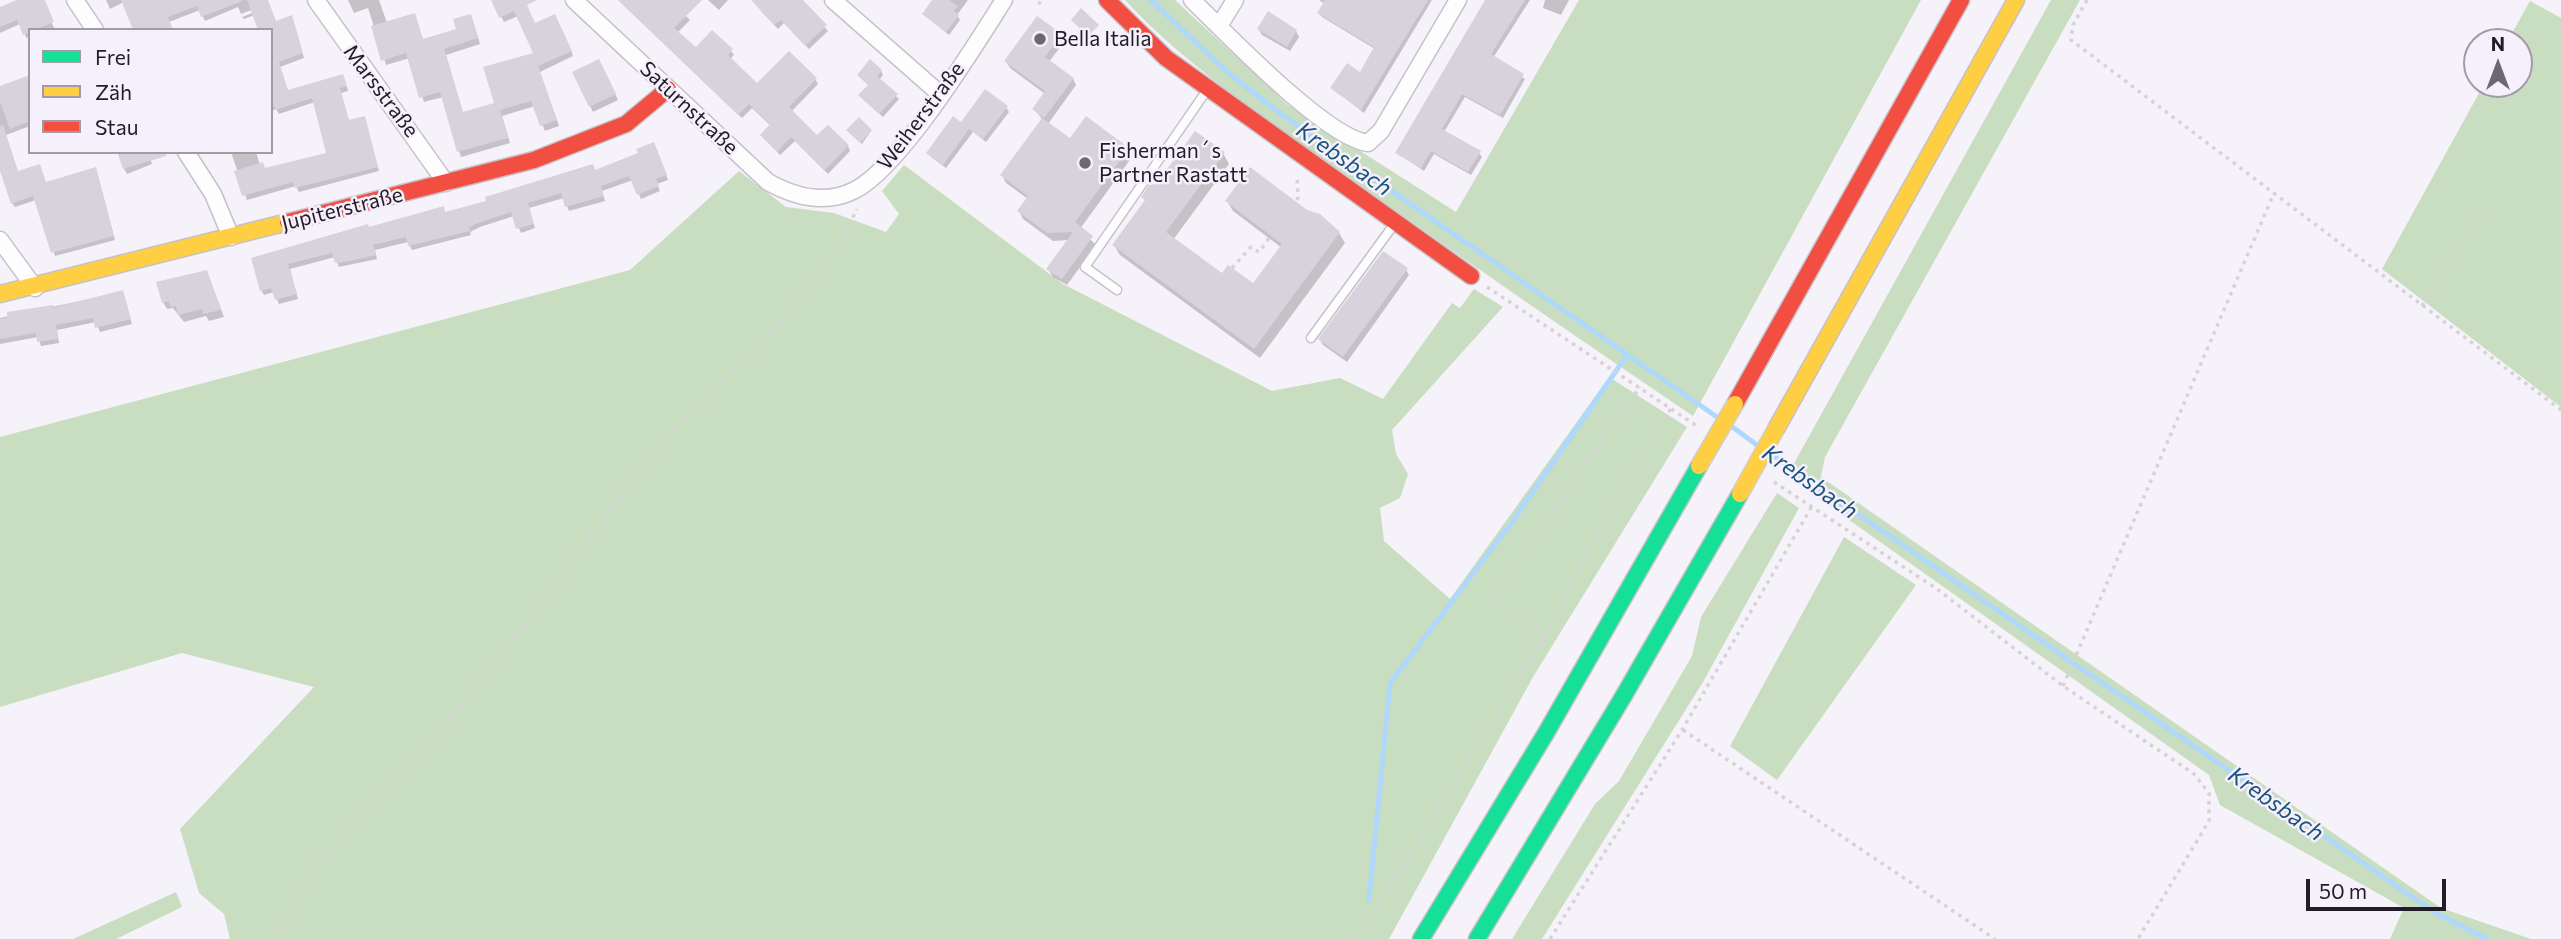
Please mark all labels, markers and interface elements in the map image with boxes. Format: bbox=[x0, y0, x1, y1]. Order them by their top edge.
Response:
place label: Bella Italia bbox=[1054, 26, 1151, 52]
legend bbox=[28, 28, 273, 154]
north arrow bbox=[2463, 28, 2533, 98]
marker: Bella Italia bbox=[1032, 31, 1048, 47]
text: N bbox=[2491, 32, 2505, 55]
street label: Marsstraße bbox=[338, 40, 424, 142]
text: Frei bbox=[95, 44, 131, 69]
street label: Saturnstraße bbox=[635, 56, 743, 160]
street label: Weiherstraße bbox=[872, 57, 970, 175]
text: Zäh bbox=[95, 79, 132, 104]
text: Stau bbox=[95, 114, 138, 139]
water label: Krebsbach bbox=[1291, 116, 1397, 202]
place label: Fisherman´s Partner Rastatt bbox=[1099, 138, 1247, 188]
marker: Fisherman´s Partner Rastatt bbox=[1077, 155, 1093, 171]
street label: Jupiterstraße bbox=[279, 182, 405, 236]
water label: Krebsbach bbox=[1757, 439, 1863, 525]
water label: Krebsbach bbox=[2223, 761, 2329, 847]
scale bar bbox=[2309, 866, 2449, 910]
text: 50 m bbox=[2319, 878, 2367, 903]

